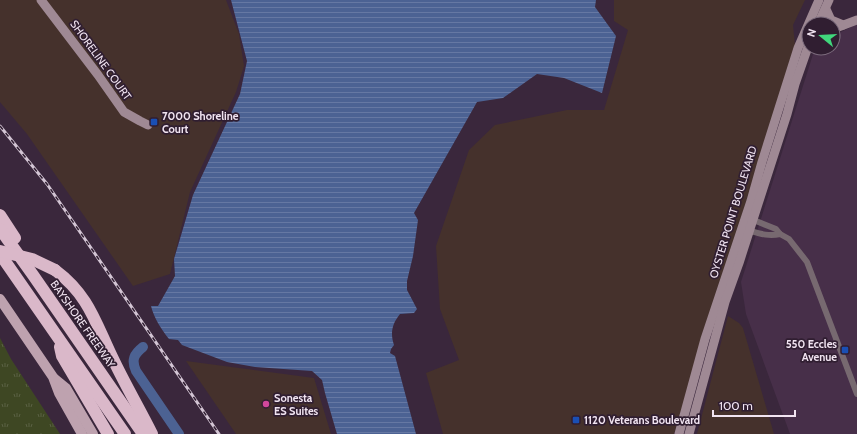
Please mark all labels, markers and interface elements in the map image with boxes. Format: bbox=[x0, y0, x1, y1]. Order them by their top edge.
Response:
north arrow bbox=[801, 16, 841, 56]
street label: SHORELINE COURT bbox=[67, 17, 135, 103]
text: N bbox=[804, 27, 819, 39]
place label: 7000 Shoreline Court bbox=[162, 109, 239, 136]
marker: 7000 Shoreline Court bbox=[149, 117, 159, 127]
street label: OYSTER POINT BOULEVARD bbox=[706, 144, 760, 280]
street label: BAYSHORE FREEWAY bbox=[48, 278, 119, 371]
place label: 550 Eccles Avenue bbox=[786, 337, 837, 364]
marker: 550 Eccles Avenue bbox=[840, 345, 850, 355]
place label: Sonesta ES Suites bbox=[274, 391, 319, 418]
scale bar bbox=[713, 392, 795, 418]
text: 100 m bbox=[719, 398, 753, 413]
marker: Sonesta ES Suites bbox=[261, 399, 271, 409]
place label: 1120 Veterans Boulevard bbox=[584, 413, 700, 427]
marker: 1120 Veterans Boulevard bbox=[571, 415, 581, 425]

